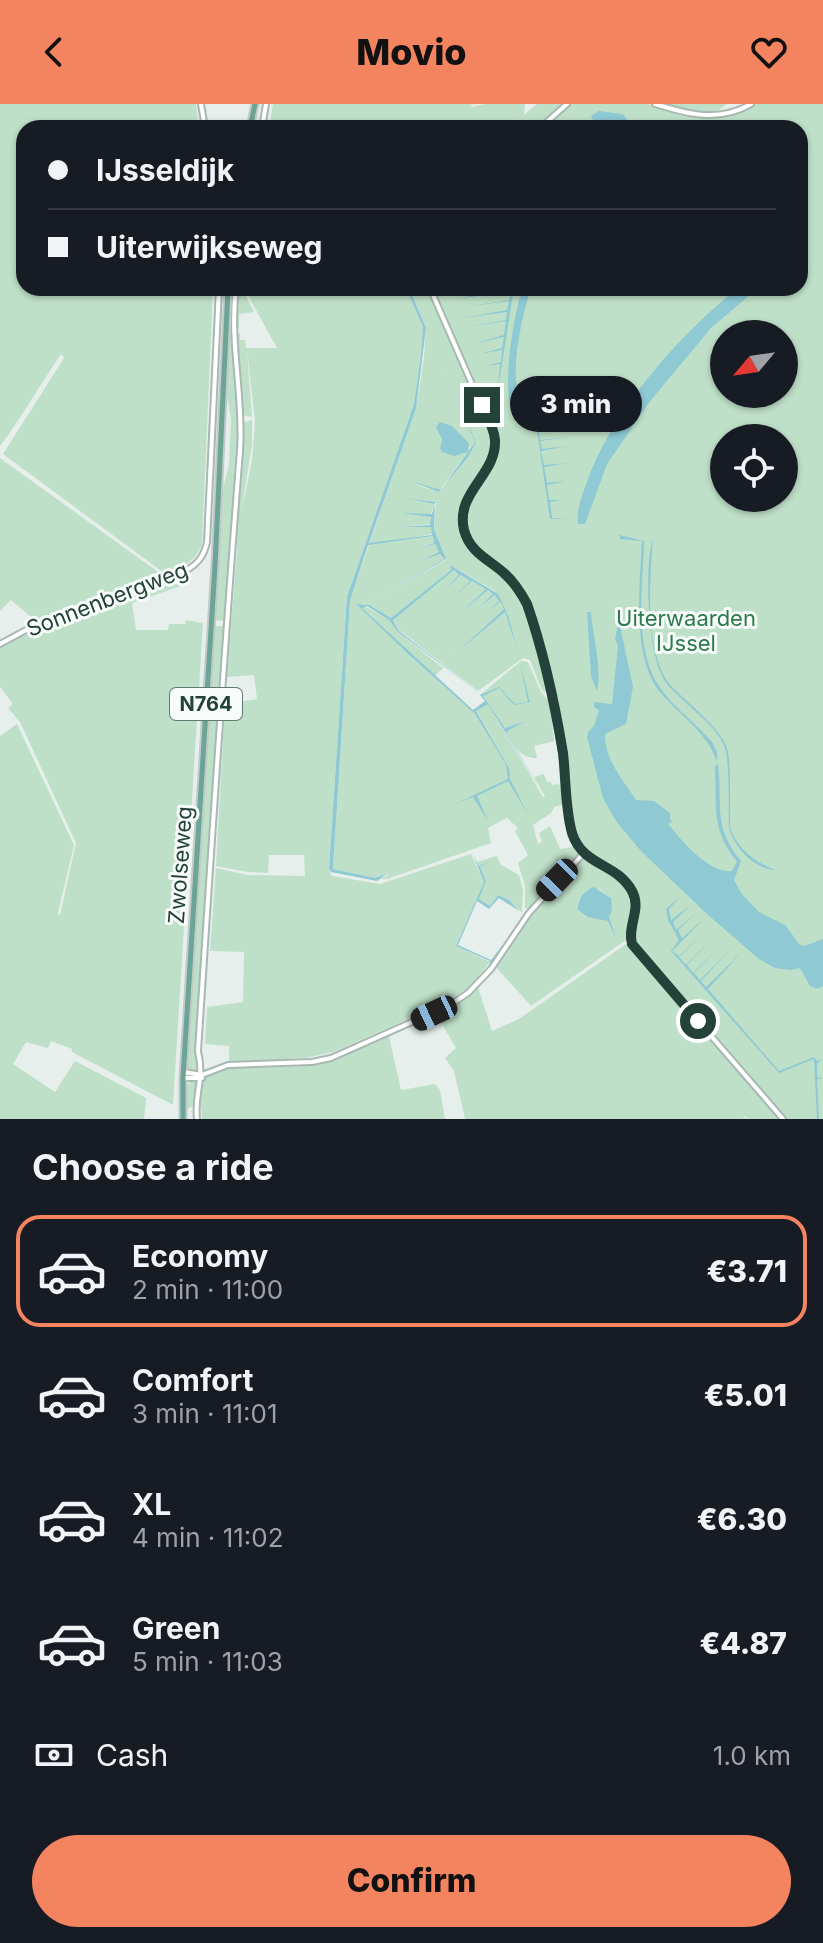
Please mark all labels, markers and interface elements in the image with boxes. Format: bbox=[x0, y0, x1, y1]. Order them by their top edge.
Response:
icon: back bbox=[32, 30, 76, 74]
text: Movio bbox=[356, 30, 467, 74]
icon: heart bbox=[747, 30, 791, 74]
text: IJsseldijk bbox=[96, 152, 234, 188]
text: Uiterwijkseweg bbox=[96, 229, 322, 265]
north arrow bbox=[710, 320, 798, 408]
map controls bbox=[710, 320, 798, 512]
callout: 3 min bbox=[510, 377, 642, 433]
route end bbox=[464, 387, 500, 423]
text: 3 min bbox=[541, 388, 611, 419]
button: locate bbox=[710, 424, 798, 512]
street label: Sonnenbergweg bbox=[23, 556, 191, 642]
park label: Uiterwaarden IJssel bbox=[616, 605, 756, 656]
road number: N764 bbox=[170, 688, 242, 720]
street label: Zwolseweg bbox=[163, 805, 197, 925]
car bbox=[532, 854, 582, 906]
car bbox=[407, 992, 461, 1034]
route start bbox=[680, 1003, 716, 1039]
text: Choose a ride bbox=[32, 1145, 274, 1189]
icon: car bbox=[36, 1235, 108, 1307]
text: Economy bbox=[132, 1238, 268, 1274]
text: €3.71 bbox=[707, 1253, 787, 1289]
text: 2 min · 11:00 bbox=[132, 1274, 283, 1305]
icon: car bbox=[36, 1359, 108, 1431]
text: Comfort bbox=[132, 1362, 253, 1398]
text: €5.01 bbox=[704, 1377, 787, 1413]
text: 3 min · 11:01 bbox=[132, 1398, 278, 1429]
icon: car bbox=[36, 1483, 108, 1555]
text: XL bbox=[132, 1486, 171, 1522]
text: €6.30 bbox=[697, 1501, 787, 1537]
text: 4 min · 11:02 bbox=[132, 1522, 284, 1553]
icon: car bbox=[36, 1607, 108, 1679]
text: Green bbox=[132, 1610, 220, 1646]
text: €4.87 bbox=[699, 1625, 787, 1661]
text: 5 min · 11:03 bbox=[132, 1646, 283, 1677]
icon: cash bbox=[32, 1733, 76, 1777]
text: Cash bbox=[96, 1737, 168, 1773]
text: 1.0 km bbox=[713, 1740, 791, 1771]
button: Confirm bbox=[32, 1835, 791, 1927]

